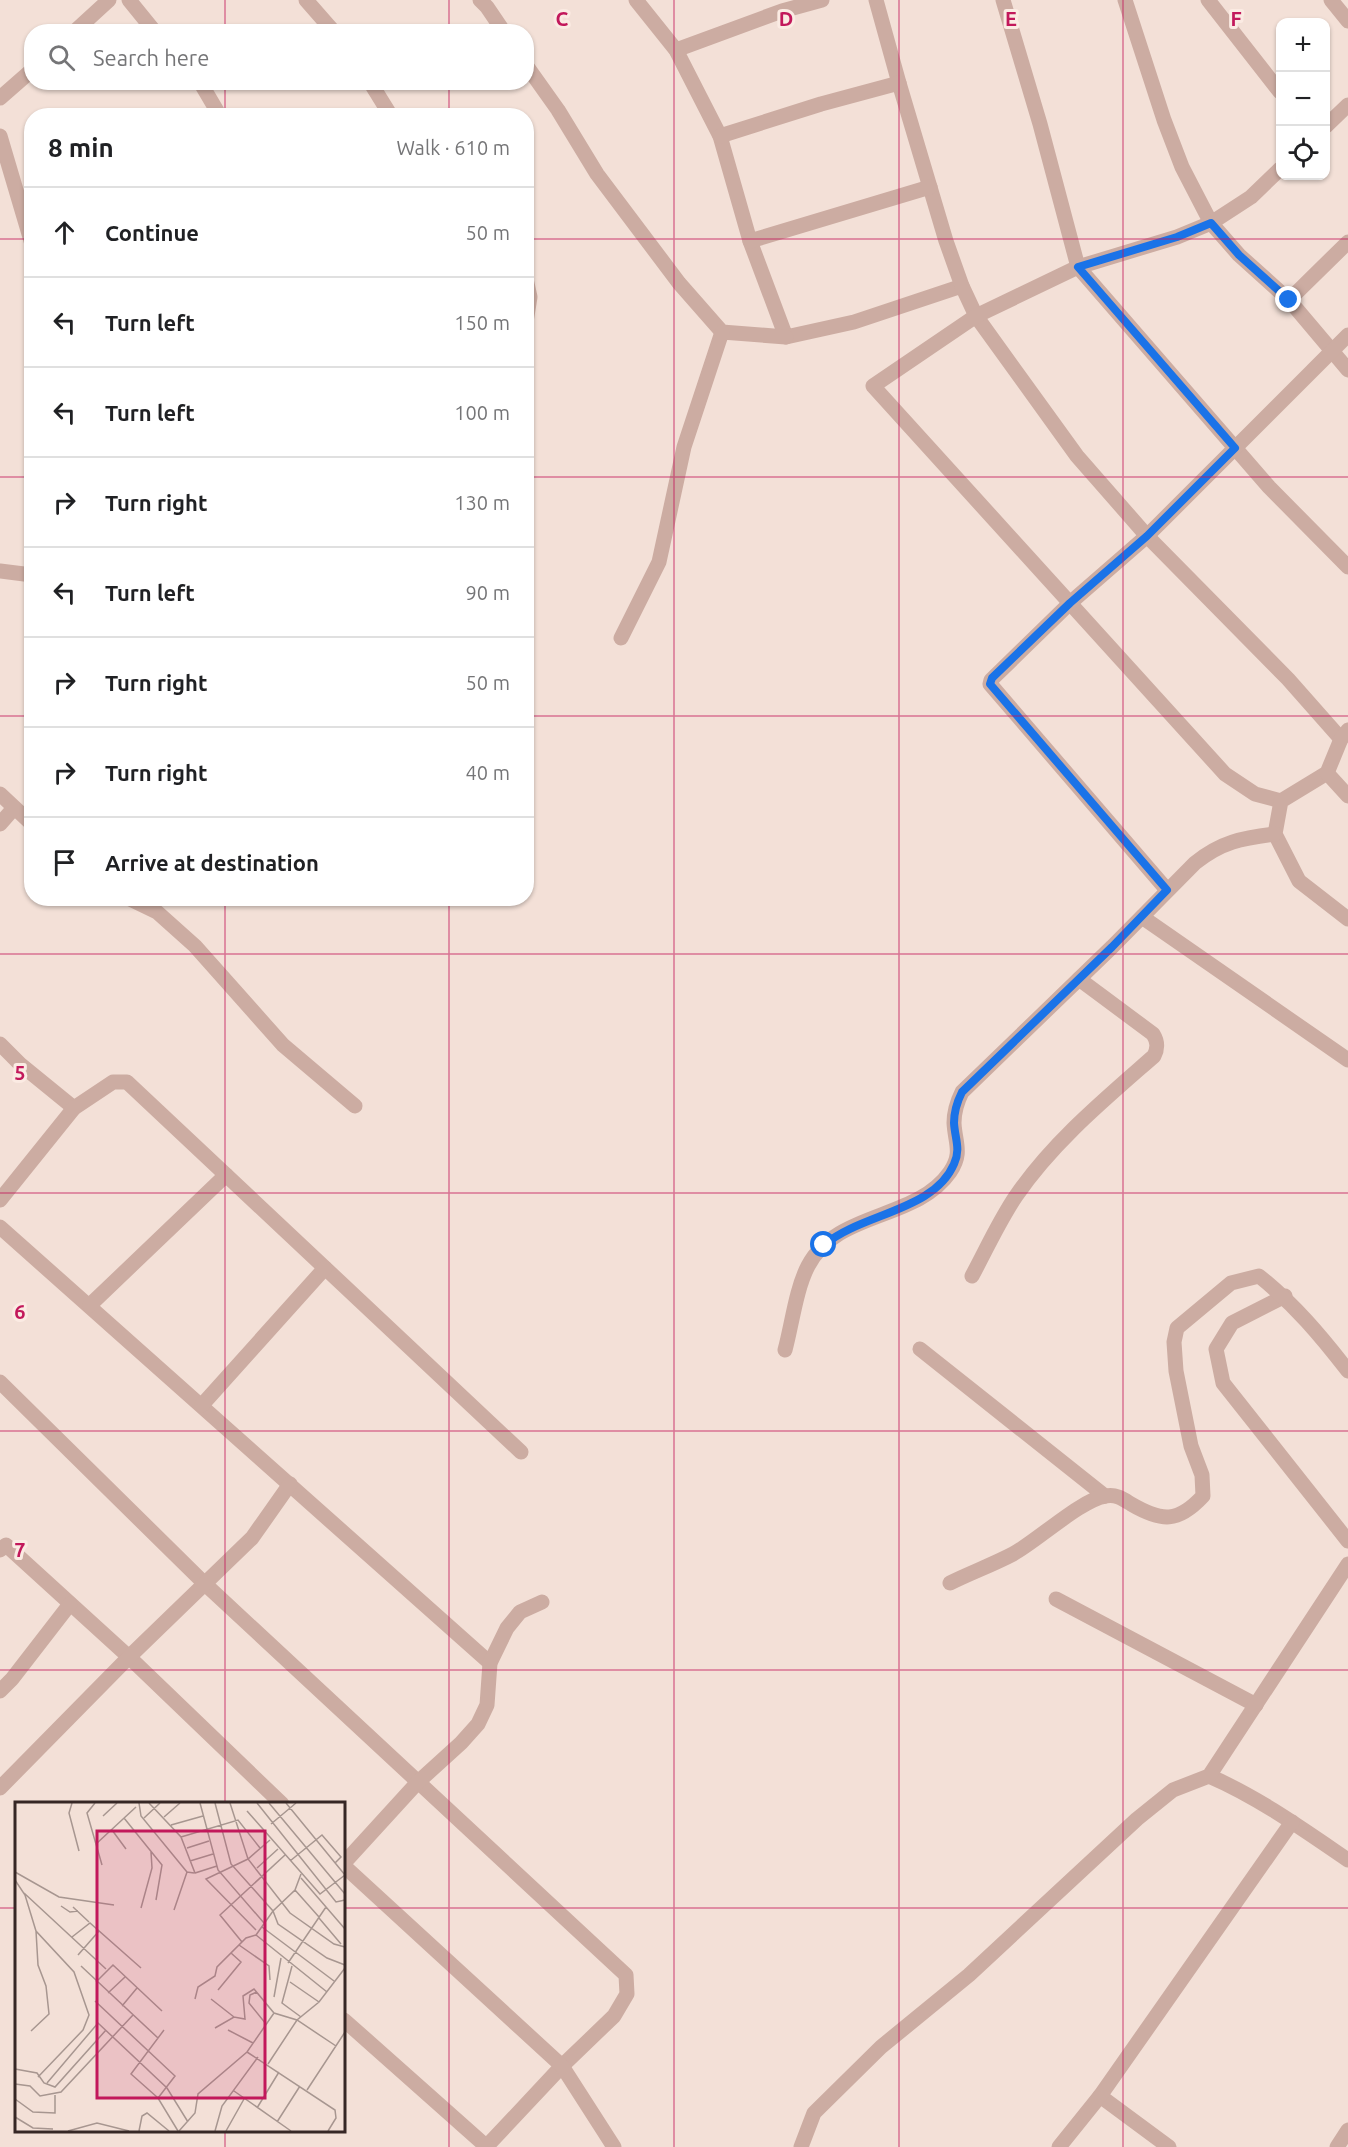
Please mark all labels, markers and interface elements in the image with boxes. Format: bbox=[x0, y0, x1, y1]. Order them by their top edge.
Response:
text: C bbox=[556, 7, 569, 30]
text: D bbox=[779, 7, 793, 30]
text: E bbox=[1005, 7, 1017, 30]
text: F bbox=[1230, 7, 1242, 30]
map controls bbox=[1276, 18, 1330, 180]
button: + bbox=[1276, 18, 1330, 72]
search box bbox=[24, 24, 534, 90]
icon: search bbox=[45, 41, 78, 74]
text: Search here bbox=[93, 45, 209, 70]
button: − bbox=[1276, 72, 1330, 126]
button: locate bbox=[1276, 126, 1330, 180]
text: 8 min bbox=[48, 133, 114, 162]
text: Walk · 610 m bbox=[397, 136, 510, 159]
icon: ahead bbox=[48, 216, 81, 249]
text: Continue bbox=[105, 220, 199, 245]
text: 50 m bbox=[466, 221, 510, 244]
route end bbox=[1275, 286, 1301, 312]
icon: left bbox=[48, 306, 81, 339]
text: Turn left bbox=[105, 310, 195, 335]
text: 150 m bbox=[454, 311, 510, 334]
icon: left bbox=[48, 396, 81, 429]
text: Turn left bbox=[105, 400, 195, 425]
text: 100 m bbox=[454, 401, 510, 424]
icon: right bbox=[48, 486, 81, 519]
text: Turn right bbox=[105, 490, 207, 515]
text: 130 m bbox=[454, 491, 510, 514]
icon: left bbox=[48, 576, 81, 609]
text: Turn left bbox=[105, 580, 195, 605]
text: 90 m bbox=[466, 581, 510, 604]
icon: right bbox=[48, 666, 81, 699]
text: Turn right bbox=[105, 670, 207, 695]
text: 50 m bbox=[466, 671, 510, 694]
icon: right bbox=[48, 756, 81, 789]
text: Turn right bbox=[105, 760, 207, 785]
text: 40 m bbox=[466, 761, 510, 784]
icon: arrive bbox=[48, 846, 81, 879]
text: Arrive at destination bbox=[105, 850, 319, 875]
text: 5 bbox=[14, 1061, 26, 1084]
route start bbox=[810, 1231, 836, 1257]
text: 6 bbox=[14, 1300, 26, 1323]
text: 7 bbox=[14, 1538, 26, 1561]
inset map bbox=[15, 1802, 345, 2132]

